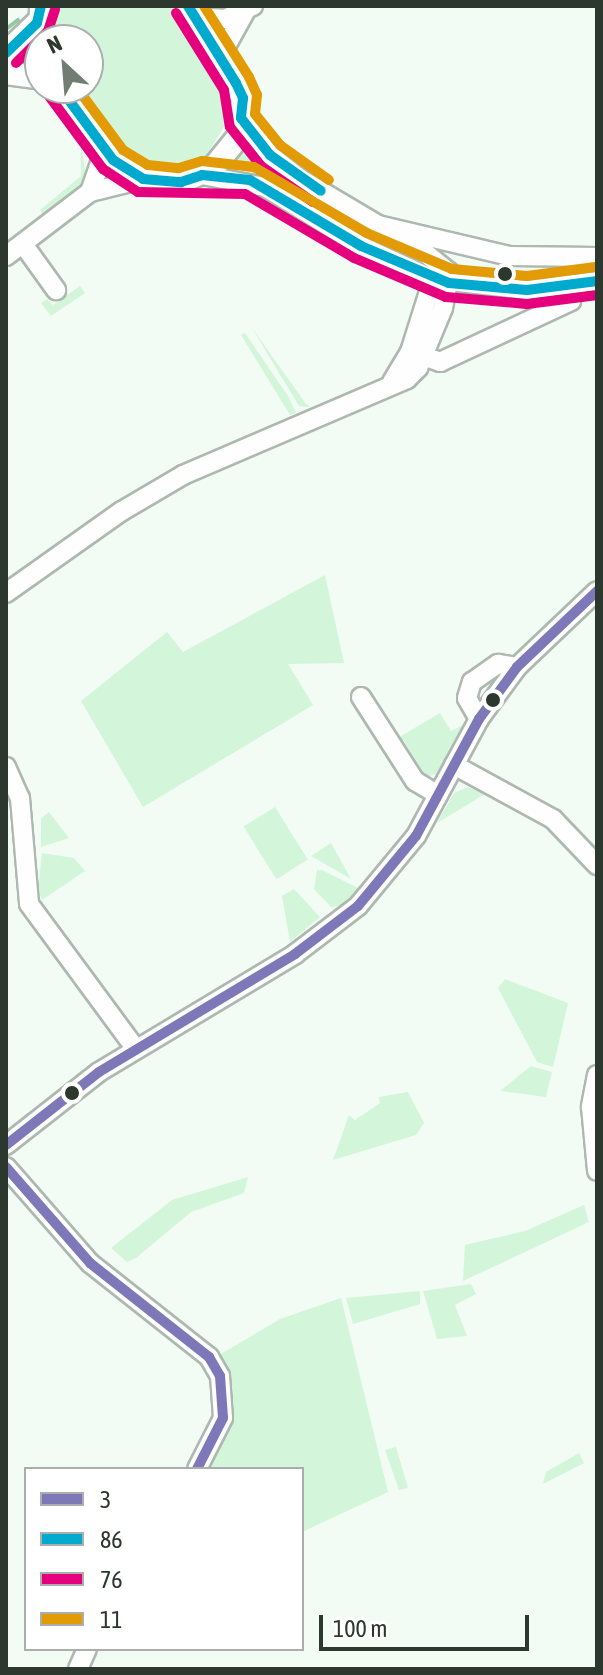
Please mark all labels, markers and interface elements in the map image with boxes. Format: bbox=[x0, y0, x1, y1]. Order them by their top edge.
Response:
north arrow bbox=[24, 24, 104, 104]
text: N bbox=[43, 30, 66, 59]
unlabelled marker bbox=[497, 266, 513, 282]
unlabelled marker bbox=[485, 692, 501, 708]
unlabelled marker bbox=[64, 1085, 80, 1101]
legend bbox=[24, 1467, 304, 1651]
text: 3 bbox=[100, 1486, 111, 1513]
text: 86 bbox=[100, 1526, 123, 1553]
text: 76 bbox=[100, 1566, 123, 1593]
scale bar bbox=[323, 1599, 533, 1649]
text: 11 bbox=[100, 1606, 123, 1633]
text: 100 m bbox=[333, 1615, 387, 1642]

